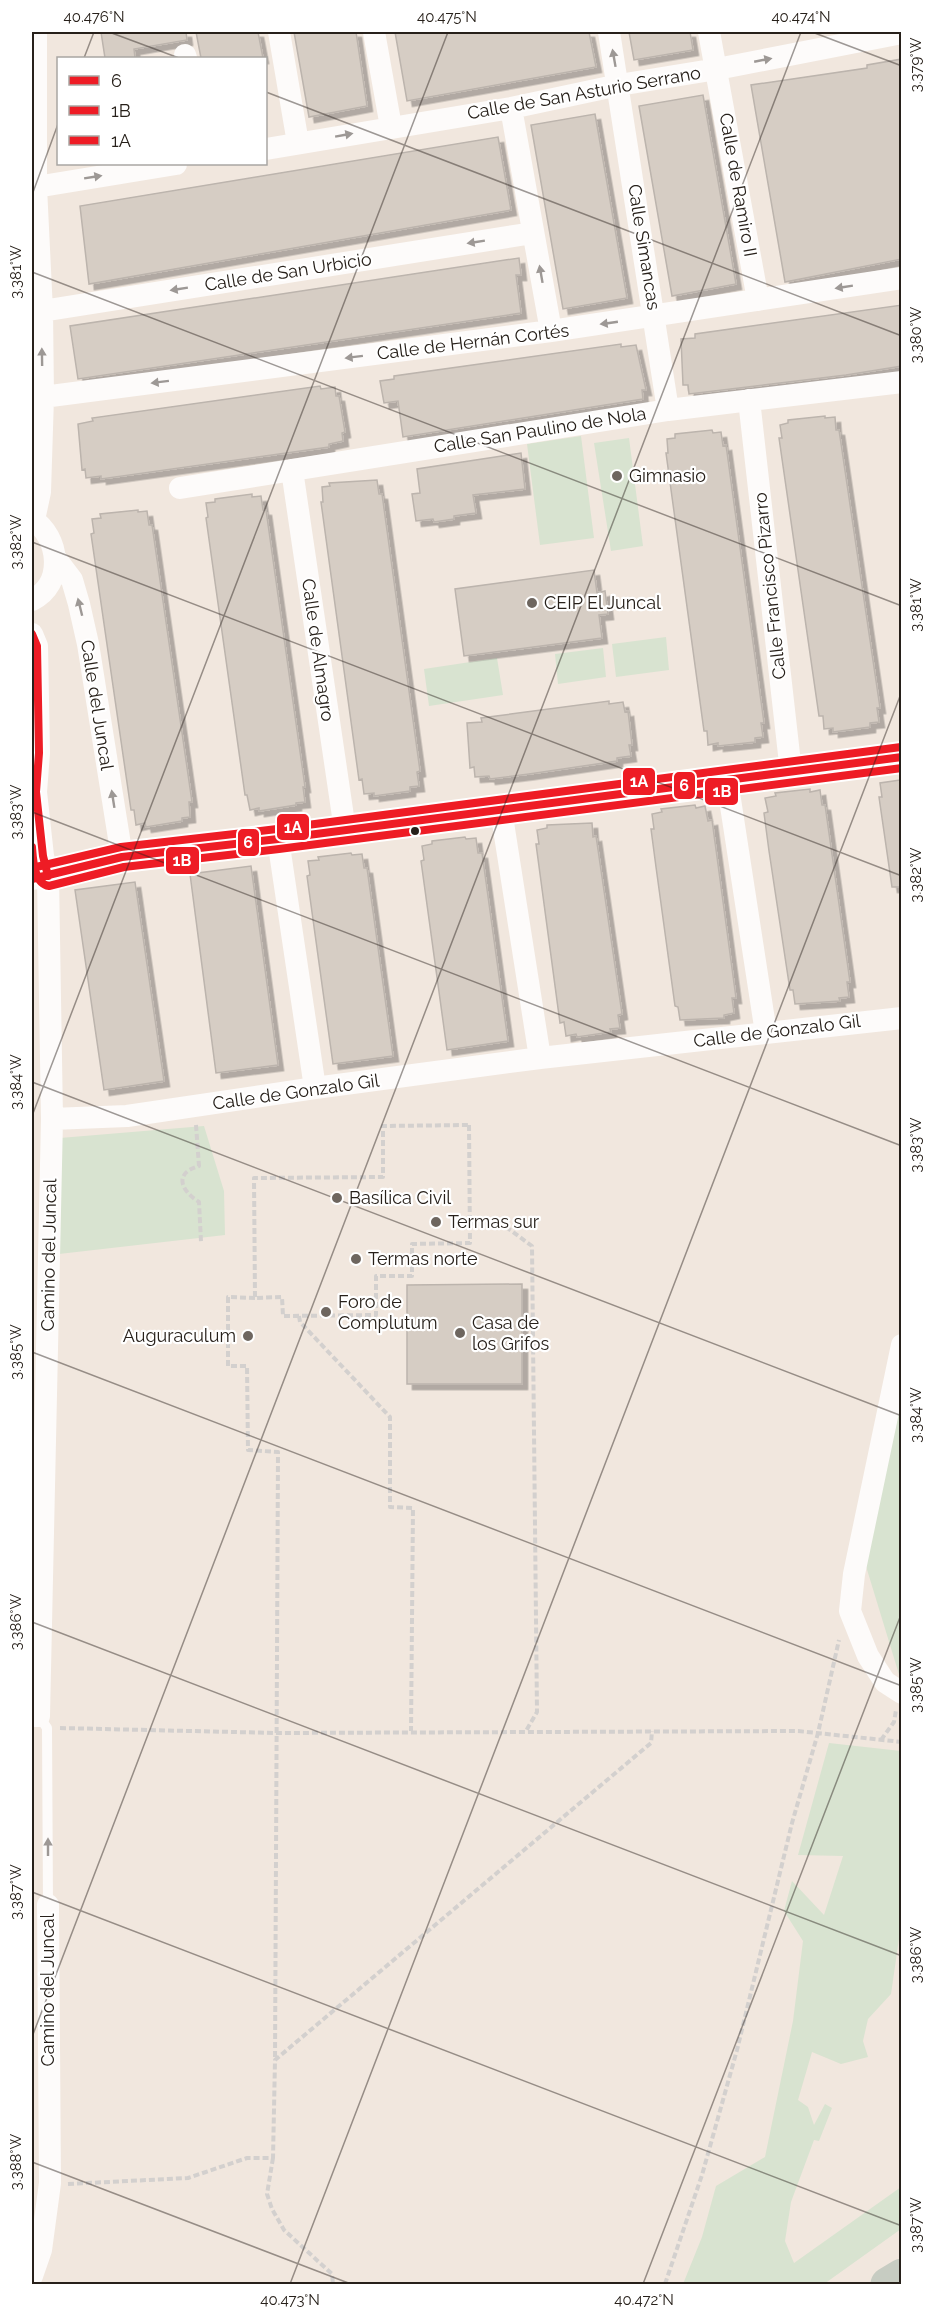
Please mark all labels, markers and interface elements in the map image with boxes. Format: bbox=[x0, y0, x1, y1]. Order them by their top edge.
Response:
text: 40.476°N bbox=[64, 8, 124, 26]
text: 40.475°N bbox=[417, 8, 477, 26]
text: 40.474°N bbox=[771, 8, 831, 26]
text: 3.379°W bbox=[907, 37, 925, 92]
one-way arrow bbox=[609, 48, 618, 67]
one-way arrow bbox=[754, 55, 773, 64]
legend bbox=[57, 57, 267, 165]
street label: Calle de San Asturio Serrano bbox=[465, 62, 703, 123]
text: 6 bbox=[111, 70, 122, 91]
text: 1B bbox=[111, 100, 131, 121]
street label: Calle de Ramiro II bbox=[716, 111, 761, 258]
text: 1A bbox=[111, 130, 131, 151]
one-way arrow bbox=[335, 130, 354, 139]
one-way arrow bbox=[84, 172, 103, 181]
street label: Calle Simancas bbox=[624, 182, 665, 312]
one-way arrow bbox=[466, 238, 485, 247]
text: 3.381°W bbox=[7, 245, 25, 299]
street label: Calle de San Urbicio bbox=[203, 248, 373, 295]
one-way arrow bbox=[536, 264, 545, 283]
one-way arrow bbox=[834, 282, 853, 291]
one-way arrow bbox=[170, 285, 189, 294]
text: 3.380°W bbox=[907, 307, 925, 363]
street label: Calle de Hernán Cortés bbox=[376, 319, 570, 364]
one-way arrow bbox=[600, 319, 619, 328]
one-way arrow bbox=[38, 348, 47, 367]
one-way arrow bbox=[344, 352, 363, 362]
one-way arrow bbox=[151, 377, 170, 387]
street label: Calle San Paulino de Nola bbox=[432, 402, 648, 457]
place label: Gimnasio bbox=[629, 465, 706, 486]
marker: Gimnasio bbox=[610, 469, 624, 483]
street label: Calle Francisco Pizarro bbox=[749, 491, 790, 681]
text: 3.382°W bbox=[7, 514, 25, 570]
street label: Calle de Almagro bbox=[298, 577, 339, 723]
text: 3.381°W bbox=[907, 578, 925, 632]
place label: CEIP El Juncal bbox=[544, 592, 661, 613]
marker: CEIP El Juncal bbox=[525, 596, 539, 610]
one-way arrow bbox=[74, 598, 84, 616]
street label: Calle del Juncal bbox=[77, 638, 118, 772]
line badge: 1A bbox=[622, 767, 656, 796]
line badge: 6 bbox=[673, 771, 696, 800]
text: 1A bbox=[630, 772, 649, 791]
text: 6 bbox=[679, 776, 689, 795]
line badge: 1B bbox=[704, 777, 739, 806]
text: 1B bbox=[713, 782, 732, 801]
text: 3.383°W bbox=[7, 784, 25, 840]
one-way arrow bbox=[108, 789, 117, 808]
line badge: 1A bbox=[276, 813, 310, 841]
text: 1A bbox=[284, 818, 303, 837]
unlabelled marker bbox=[409, 825, 421, 837]
line badge: 6 bbox=[237, 828, 260, 857]
text: 6 bbox=[243, 833, 253, 852]
line badge: 1B bbox=[165, 846, 200, 875]
text: 3.382°W bbox=[907, 847, 925, 903]
text: 1B bbox=[173, 851, 192, 870]
street label: Calle de Gonzalo Gil bbox=[692, 1010, 862, 1051]
text: 3.384°W bbox=[7, 1054, 25, 1110]
street label: Calle de Gonzalo Gil bbox=[211, 1069, 381, 1114]
text: 3.383°W bbox=[907, 1117, 925, 1173]
street label: Camino del Juncal bbox=[37, 1178, 60, 1332]
place label: Basílica Civil bbox=[349, 1187, 451, 1208]
marker: Basílica Civil bbox=[330, 1191, 344, 1205]
place label: Termas sur bbox=[448, 1211, 540, 1232]
marker: Termas sur bbox=[429, 1215, 443, 1229]
place label: Termas norte bbox=[368, 1248, 478, 1269]
marker: Termas norte bbox=[349, 1252, 363, 1266]
place label: Foro de Complutum bbox=[338, 1291, 438, 1333]
marker: Foro de Complutum bbox=[319, 1305, 333, 1319]
place label: Casa de los Grifos bbox=[472, 1312, 549, 1354]
text: 3.385°W bbox=[7, 1324, 25, 1380]
place label: Auguraculum bbox=[123, 1325, 236, 1346]
marker: Casa de los Grifos bbox=[453, 1326, 467, 1340]
marker: Auguraculum bbox=[241, 1329, 255, 1343]
text: 3.384°W bbox=[907, 1387, 925, 1443]
text: 3.386°W bbox=[7, 1593, 25, 1650]
text: 3.385°W bbox=[907, 1657, 925, 1713]
one-way arrow bbox=[43, 1837, 53, 1856]
text: 3.387°W bbox=[7, 1864, 25, 1920]
street label: Camino del Juncal bbox=[37, 1913, 58, 2066]
text: 3.386°W bbox=[907, 1926, 925, 1983]
text: 3.388°W bbox=[7, 2134, 25, 2190]
text: 3.387°W bbox=[907, 2197, 925, 2253]
text: 40.473°N bbox=[260, 2291, 320, 2309]
text: 40.472°N bbox=[614, 2291, 674, 2309]

